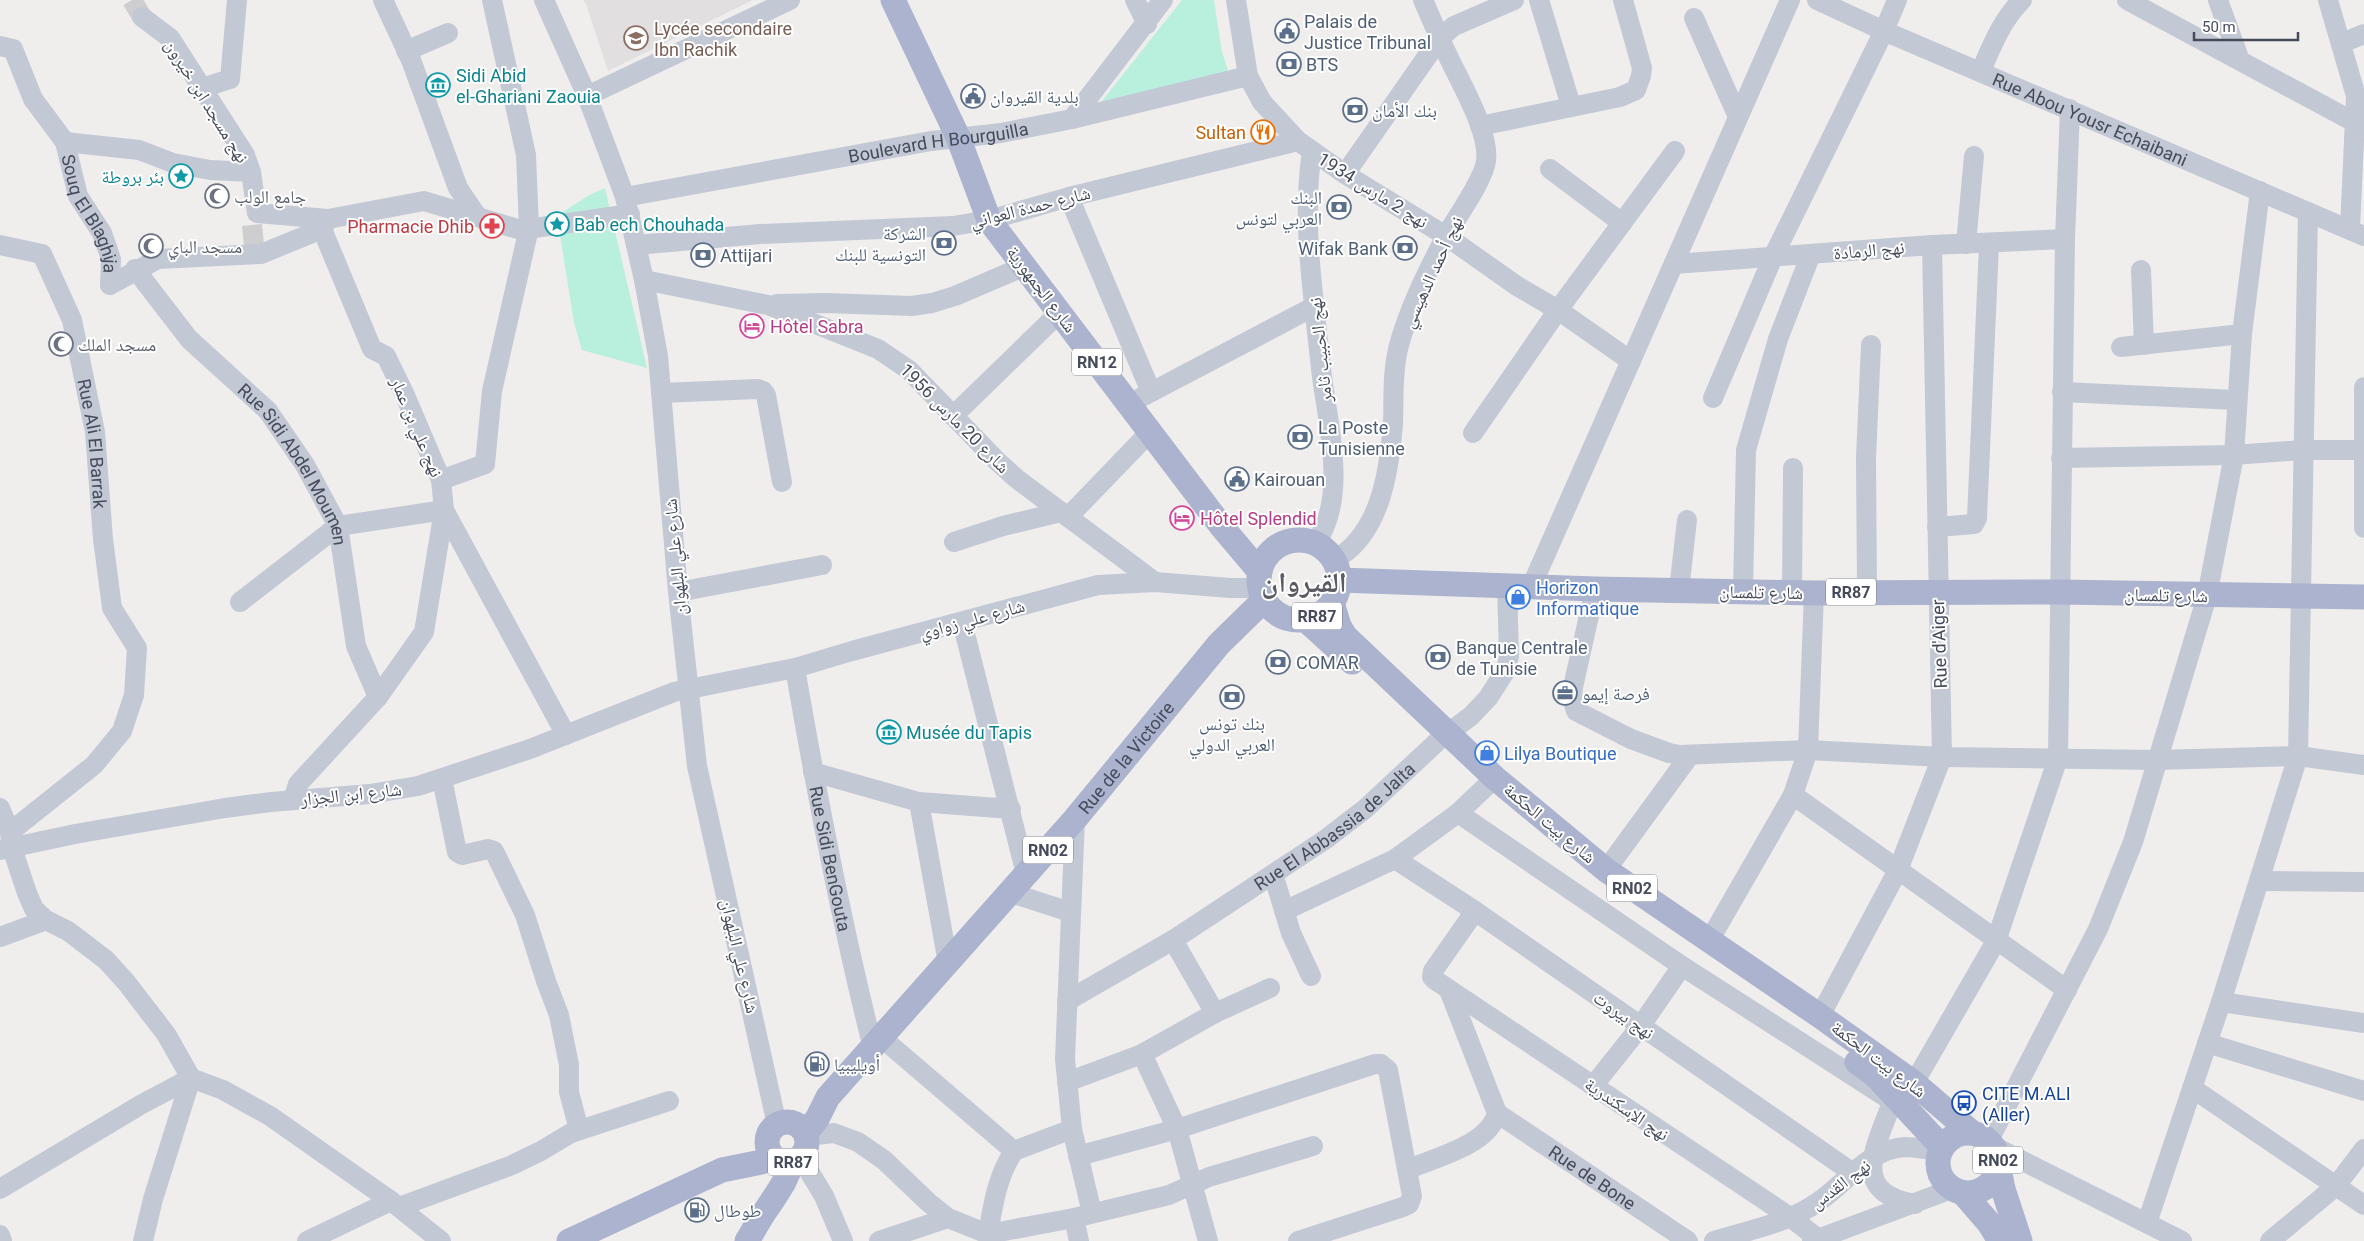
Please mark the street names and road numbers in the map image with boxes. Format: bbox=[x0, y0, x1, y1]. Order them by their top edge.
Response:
street label: نهج مسجد ابن خيرون bbox=[159, 35, 253, 168]
street label: Rue Abou Yousr Echaibani bbox=[1990, 68, 2191, 170]
street label: Boulevard H Bourguilla bbox=[846, 117, 1030, 166]
street label: نهج 2 مارس 1934 bbox=[1313, 148, 1432, 234]
street label: Souq El Blaghija bbox=[58, 152, 122, 274]
street label: شارع حمدة العواني bbox=[968, 182, 1094, 237]
street label: نهج أحمد الدهيسي bbox=[1397, 213, 1471, 333]
street label: نهج الرمادة bbox=[1833, 236, 1906, 266]
street label: شارع الجمهورية bbox=[1002, 242, 1081, 337]
street label: نهج الحبيب ثامر bbox=[1304, 296, 1338, 405]
road number: RN12 bbox=[1072, 348, 1122, 376]
street label: شارع 20 مارس 1956 bbox=[895, 359, 1014, 478]
street label: نهج علي بن عمار bbox=[382, 373, 448, 482]
street label: Rue Ali El Barrak bbox=[74, 377, 111, 510]
street label: Rue Sidi Abdel Moumen bbox=[234, 379, 351, 547]
street label: شارع علي البلهوان bbox=[659, 497, 695, 616]
road number: RR87 bbox=[1826, 578, 1876, 606]
street label: شارع تلمسان bbox=[1719, 581, 1803, 604]
street label: شارع تلمسان bbox=[2124, 584, 2208, 607]
street label: شارع علي زواوي bbox=[917, 595, 1028, 648]
street label: Rue d'Aiger bbox=[1927, 599, 1951, 689]
road number: RR87 bbox=[1292, 602, 1342, 630]
street label: Rue de la Victoire bbox=[1073, 697, 1178, 818]
street label: Rue El Abbassia de Jalta bbox=[1250, 758, 1419, 894]
street label: شارع ابن الجزار bbox=[298, 778, 403, 811]
street label: شارع بيت الحكمة bbox=[1499, 779, 1600, 868]
street label: Rue Sidi BenGouta bbox=[806, 784, 856, 933]
road number: RN02 bbox=[1023, 836, 1073, 864]
road number: RN02 bbox=[1607, 874, 1657, 901]
street label: شارع علي البلهوان bbox=[712, 897, 763, 1016]
street label: نهج بيروت bbox=[1588, 987, 1658, 1045]
street label: شارع بيت الحكمة bbox=[1827, 1017, 1931, 1102]
street label: نهج الإسكندرية bbox=[1580, 1073, 1673, 1147]
street label: Rue de Bone bbox=[1545, 1140, 1640, 1214]
road number: RN02 bbox=[1973, 1146, 2023, 1174]
road number: RR87 bbox=[768, 1148, 818, 1176]
street label: نهج القدس bbox=[1806, 1154, 1876, 1215]

